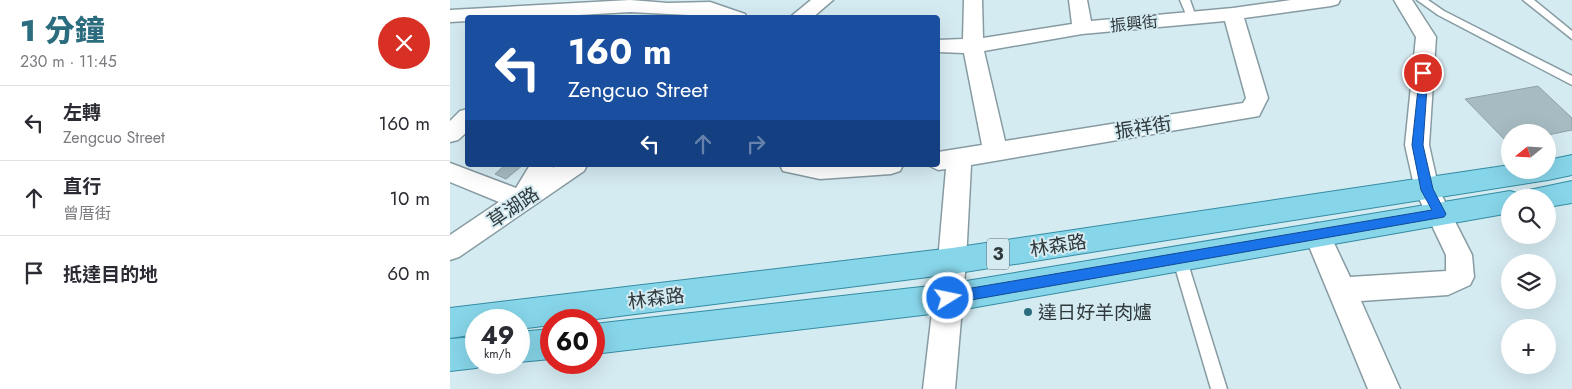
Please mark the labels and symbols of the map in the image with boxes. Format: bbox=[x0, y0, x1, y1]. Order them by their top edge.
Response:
street label: 振興街 bbox=[1109, 10, 1159, 37]
pin bbox=[1402, 52, 1444, 94]
street label: 振祥街 bbox=[1113, 110, 1173, 145]
north arrow bbox=[1501, 124, 1556, 179]
street label: 草湖路 bbox=[482, 180, 544, 235]
street label: 林森路 bbox=[1028, 228, 1088, 263]
road number: 3 bbox=[987, 238, 1009, 270]
position arrow bbox=[921, 271, 973, 323]
street label: 林森路 bbox=[626, 282, 686, 315]
place label: 達日好羊肉爐 bbox=[1038, 299, 1152, 326]
marker: 達日好羊肉爐 bbox=[1022, 306, 1034, 318]
speed limit sign: 60 bbox=[540, 309, 605, 374]

